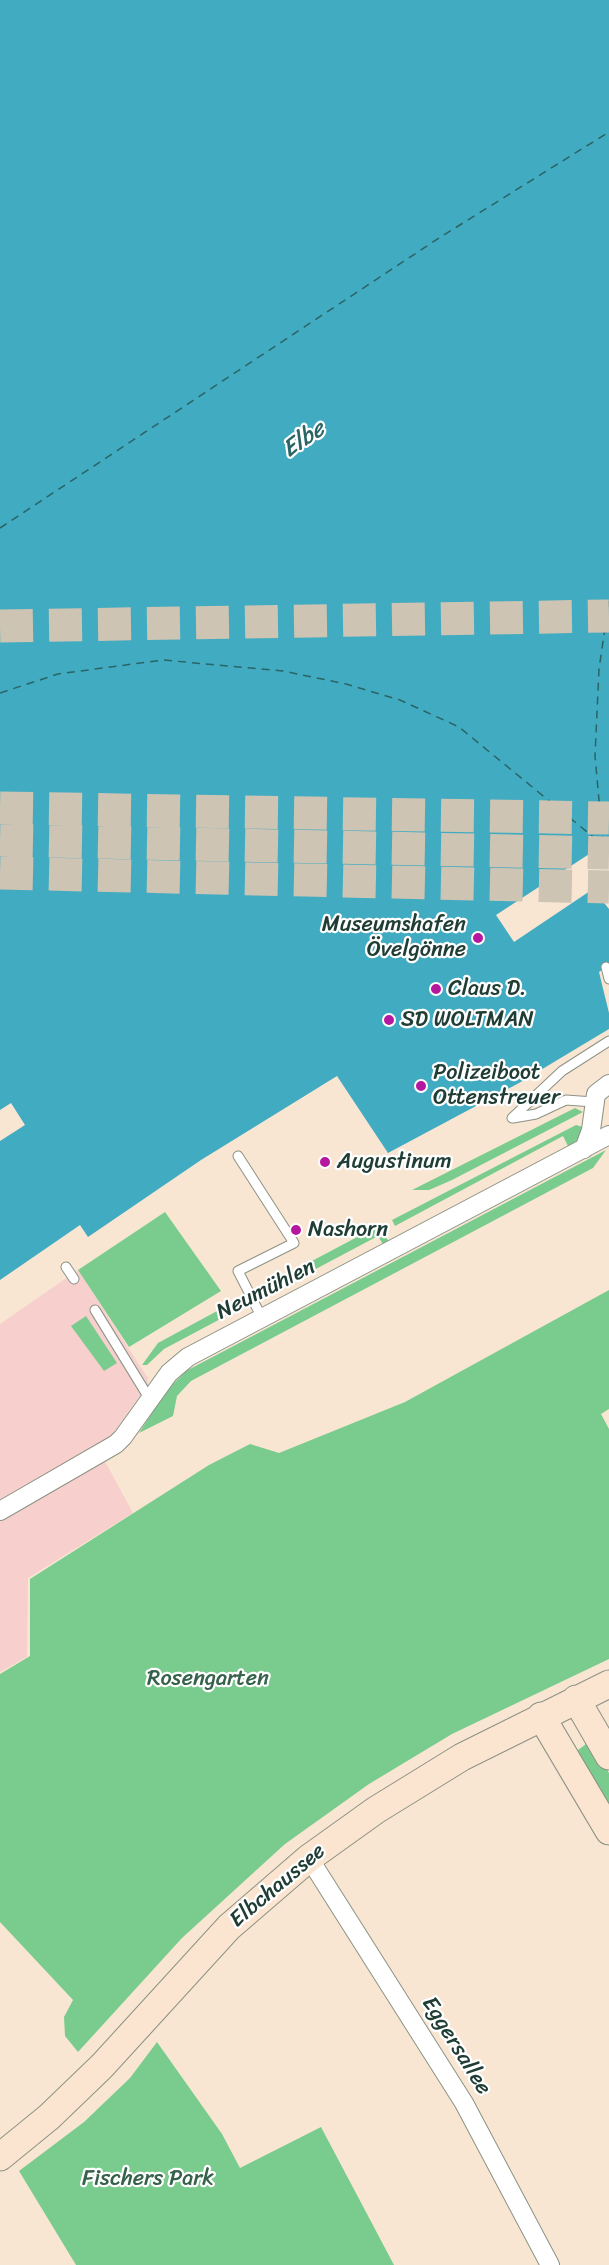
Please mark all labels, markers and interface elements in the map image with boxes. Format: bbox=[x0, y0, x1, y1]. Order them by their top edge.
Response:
water label: Elbe bbox=[277, 415, 331, 465]
place label: Museumshafen Övelgönne bbox=[322, 912, 466, 963]
marker: Museumshafen Övelgönne bbox=[471, 931, 485, 945]
place label: Claus D. bbox=[448, 976, 526, 1002]
marker: Claus D. bbox=[429, 982, 443, 996]
place label: SD WOLTMAN bbox=[401, 1007, 534, 1033]
marker: SD WOLTMAN bbox=[382, 1013, 396, 1027]
place label: Polizeiboot Ottenstreuer bbox=[433, 1060, 560, 1112]
marker: Polizeiboot Ottenstreuer bbox=[414, 1079, 428, 1093]
place label: Augustinum bbox=[337, 1149, 452, 1175]
marker: Augustinum bbox=[318, 1155, 332, 1169]
place label: Nashorn bbox=[308, 1217, 388, 1243]
marker: Nashorn bbox=[289, 1223, 303, 1237]
street label: Neumühlen bbox=[212, 1254, 320, 1326]
park label: Rosengarten bbox=[147, 1666, 269, 1692]
street label: Elbchaussee bbox=[225, 1838, 331, 1934]
street label: Eggersallee bbox=[416, 1992, 496, 2100]
park label: Fischers Park bbox=[82, 2166, 214, 2192]

